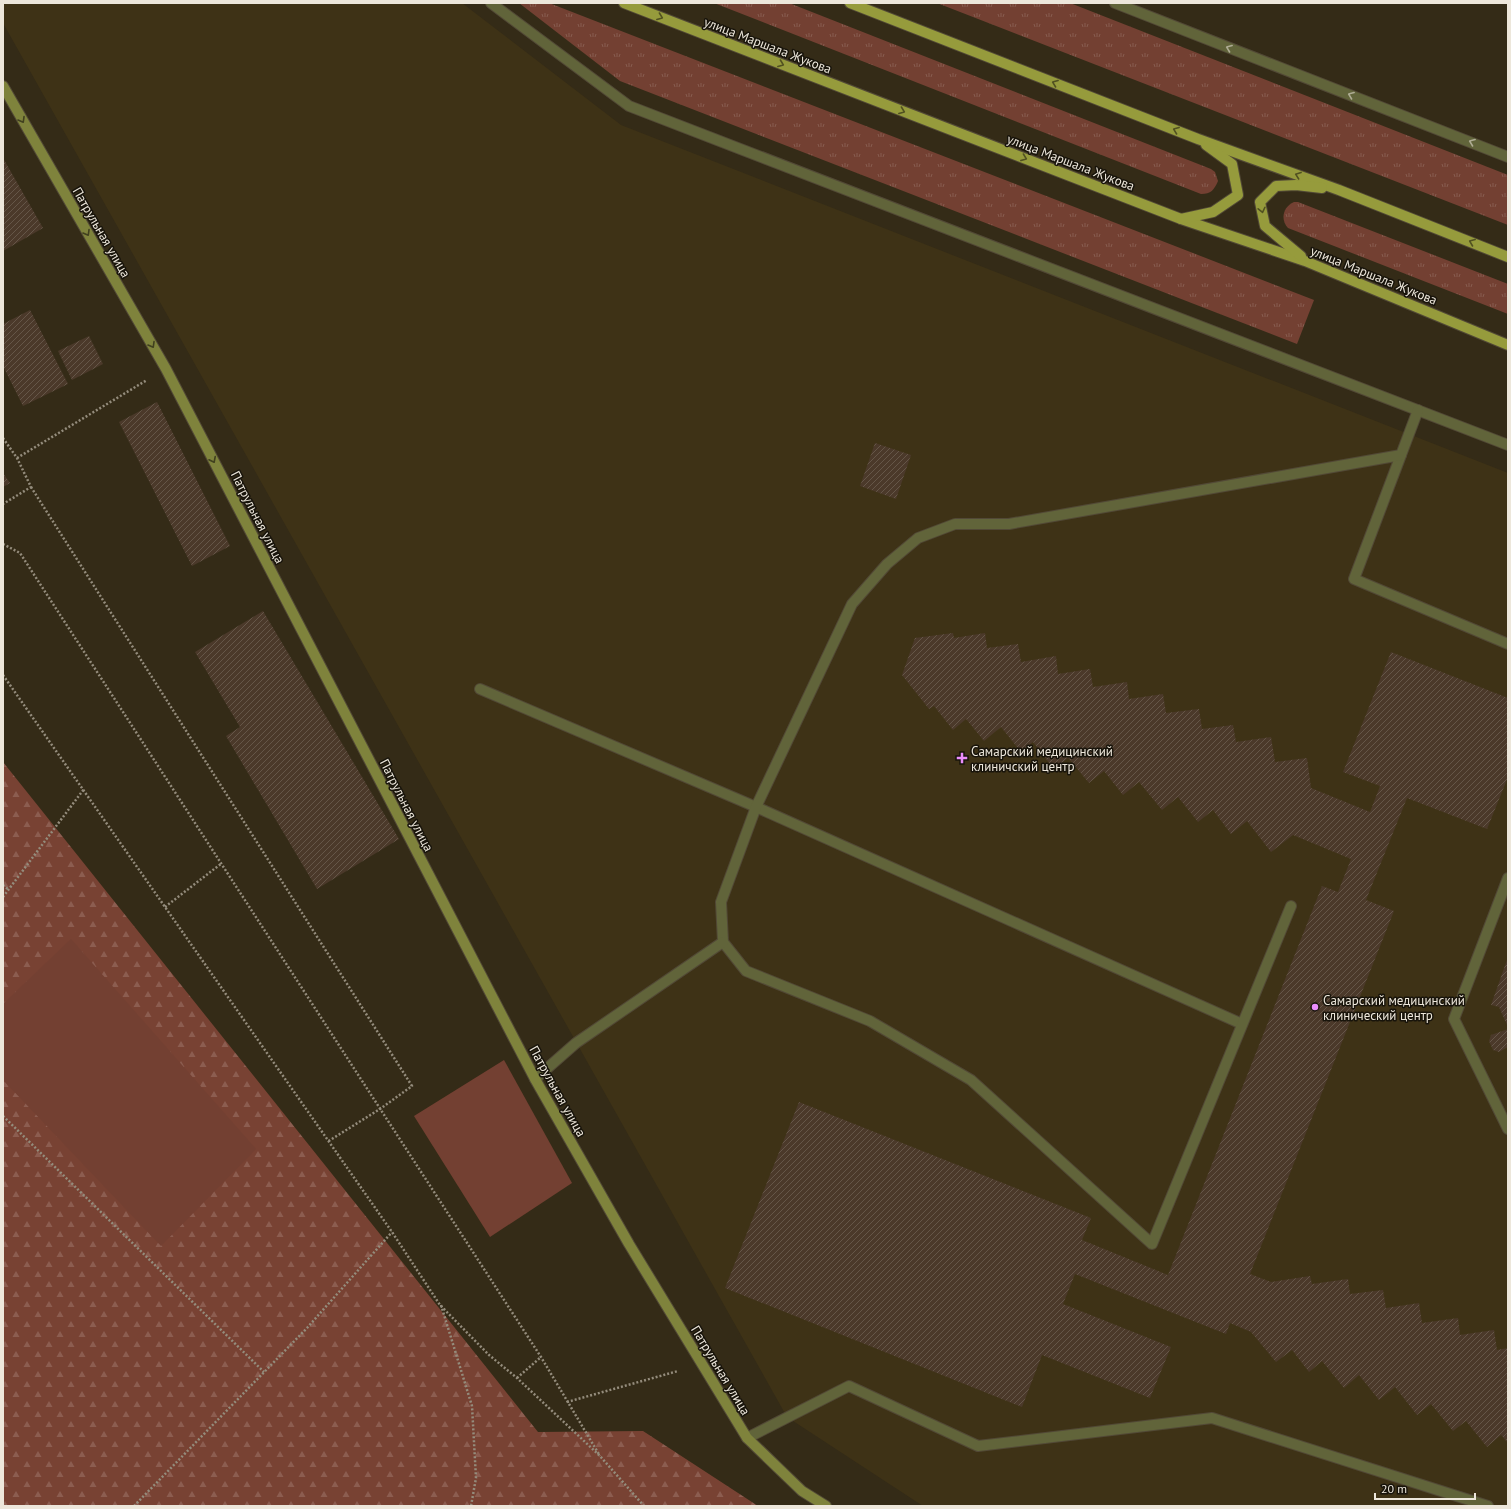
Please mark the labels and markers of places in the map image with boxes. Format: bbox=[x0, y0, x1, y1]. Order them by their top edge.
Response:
place label: Самарский медицинский клиничский центр bbox=[971, 743, 1113, 775]
marker: Самарский медицинский клиничский центр bbox=[956, 752, 968, 764]
place label: Самарский медицинский клинический центр bbox=[1323, 992, 1465, 1024]
marker: Самарский медицинский клинический центр bbox=[1310, 1002, 1320, 1012]

